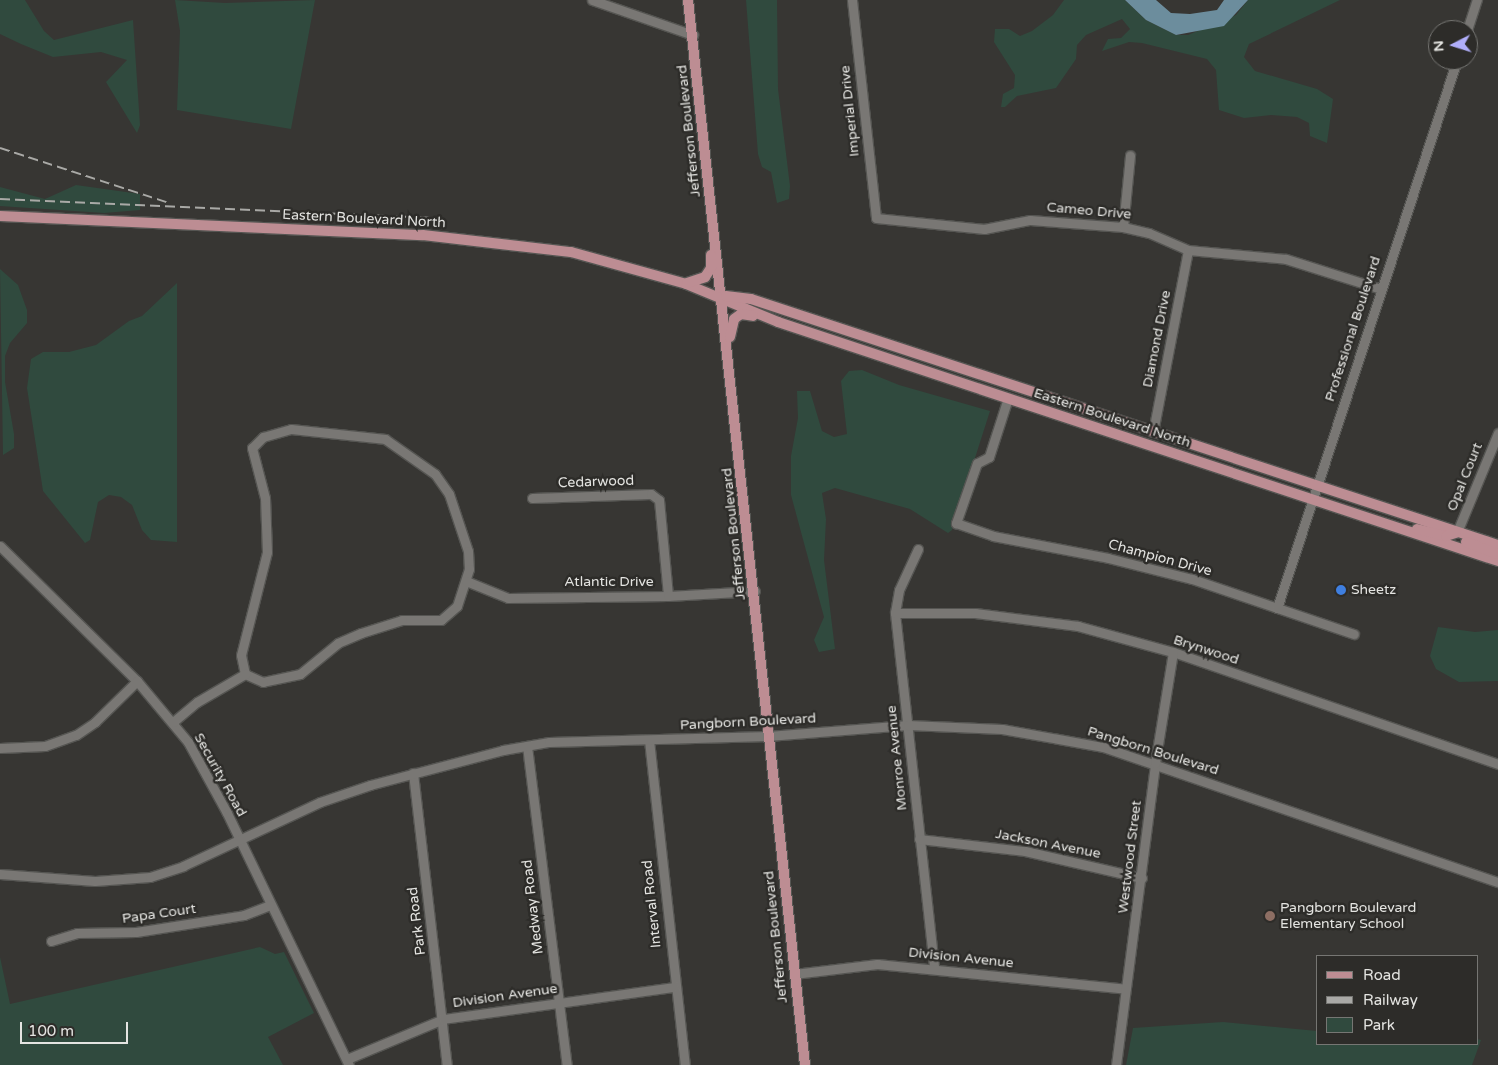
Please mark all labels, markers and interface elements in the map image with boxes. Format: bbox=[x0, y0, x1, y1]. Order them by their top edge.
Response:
north arrow bbox=[1428, 20, 1478, 70]
text: N bbox=[1430, 40, 1448, 53]
street label: Jefferson Boulevard bbox=[674, 64, 704, 198]
street label: Imperial Drive bbox=[837, 64, 863, 158]
street label: Cameo Drive bbox=[1046, 199, 1132, 223]
street label: Eastern Boulevard North bbox=[282, 206, 446, 232]
street label: Professional Boulevard bbox=[1322, 254, 1384, 404]
street label: Diamond Drive bbox=[1139, 289, 1175, 389]
street label: Eastern Boulevard North bbox=[1032, 385, 1192, 451]
street label: Opal Court bbox=[1444, 440, 1486, 514]
street label: Jefferson Boulevard bbox=[719, 467, 749, 601]
street label: Cedarwood bbox=[558, 472, 634, 492]
street label: Champion Drive bbox=[1106, 536, 1214, 580]
street label: Atlantic Drive bbox=[564, 574, 654, 590]
place label: Sheetz bbox=[1351, 582, 1396, 598]
marker: Sheetz bbox=[1335, 584, 1347, 596]
street label: Brynwood bbox=[1171, 632, 1241, 668]
street label: Monroe Avenue bbox=[883, 705, 911, 811]
street label: Pangborn Boulevard bbox=[679, 710, 817, 734]
street label: Pangborn Boulevard bbox=[1085, 723, 1221, 779]
street label: Security Road bbox=[190, 730, 250, 820]
street label: Westwood Street bbox=[1115, 799, 1145, 915]
street label: Jackson Avenue bbox=[994, 826, 1102, 862]
street label: Medway Road bbox=[519, 859, 547, 955]
street label: Interval Road bbox=[639, 859, 665, 949]
street label: Jefferson Boulevard bbox=[761, 870, 791, 1004]
street label: Park Road bbox=[404, 886, 430, 956]
street label: Papa Court bbox=[121, 900, 197, 928]
place label: Pangborn Boulevard Elementary School bbox=[1280, 900, 1416, 932]
marker: Pangborn Boulevard Elementary School bbox=[1264, 910, 1276, 922]
street label: Division Avenue bbox=[908, 944, 1014, 972]
legend bbox=[1316, 955, 1478, 1045]
text: Road bbox=[1363, 966, 1401, 984]
street label: Division Avenue bbox=[451, 980, 559, 1012]
text: Railway bbox=[1363, 991, 1418, 1009]
scale bar bbox=[22, 1012, 130, 1044]
text: Park bbox=[1363, 1016, 1395, 1034]
text: 100 m bbox=[28, 1022, 74, 1040]

